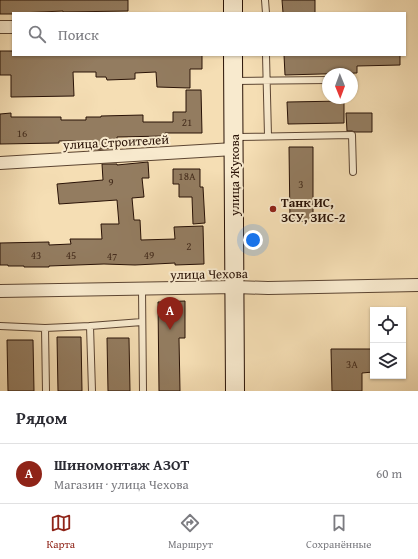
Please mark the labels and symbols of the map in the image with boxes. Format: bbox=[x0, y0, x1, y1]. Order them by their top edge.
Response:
north arrow bbox=[322, 68, 358, 104]
house number: 21 bbox=[182, 114, 192, 130]
house number: 16 bbox=[17, 125, 27, 141]
street label: улица Строителей bbox=[62, 130, 170, 154]
street label: улица Жукова bbox=[225, 133, 244, 217]
house number: 18А bbox=[178, 168, 196, 184]
house number: 9 bbox=[108, 174, 114, 190]
house number: 3 bbox=[298, 176, 304, 192]
place label: Танк ИС, ЗСУ, ЗИС-2 bbox=[281, 193, 346, 227]
marker: Танк ИС, ЗСУ, ЗИС-2 bbox=[268, 204, 278, 214]
your location bbox=[243, 230, 263, 250]
house number: 2 bbox=[186, 238, 192, 254]
house number: 43 bbox=[31, 247, 41, 263]
house number: 45 bbox=[66, 247, 76, 263]
house number: 49 bbox=[144, 247, 154, 263]
house number: 47 bbox=[107, 248, 117, 264]
street label: улица Чехова bbox=[169, 264, 249, 284]
pin: A bbox=[157, 297, 183, 330]
house number: 3А bbox=[346, 356, 358, 372]

